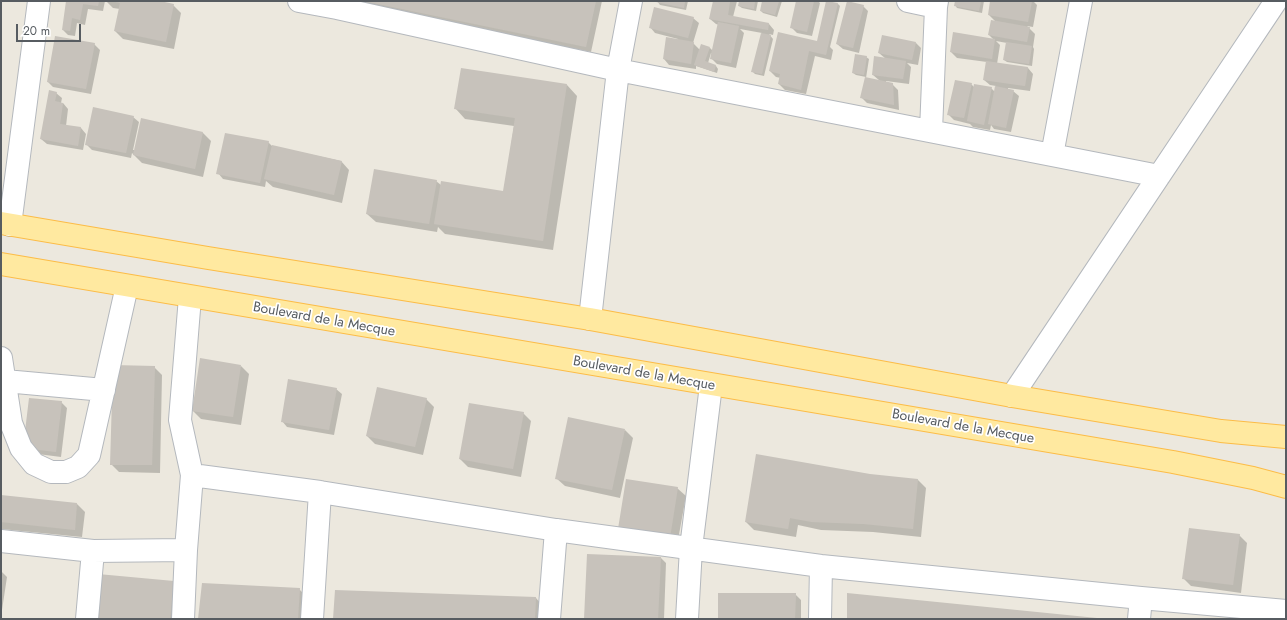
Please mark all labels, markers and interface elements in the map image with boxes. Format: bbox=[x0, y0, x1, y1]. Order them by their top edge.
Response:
scale bar bbox=[18, 16, 83, 42]
text: 20 m bbox=[23, 22, 50, 40]
street label: Boulevard de la Mecque bbox=[252, 299, 396, 341]
street label: Boulevard de la Mecque bbox=[572, 353, 716, 395]
street label: Boulevard de la Mecque bbox=[891, 406, 1035, 448]

